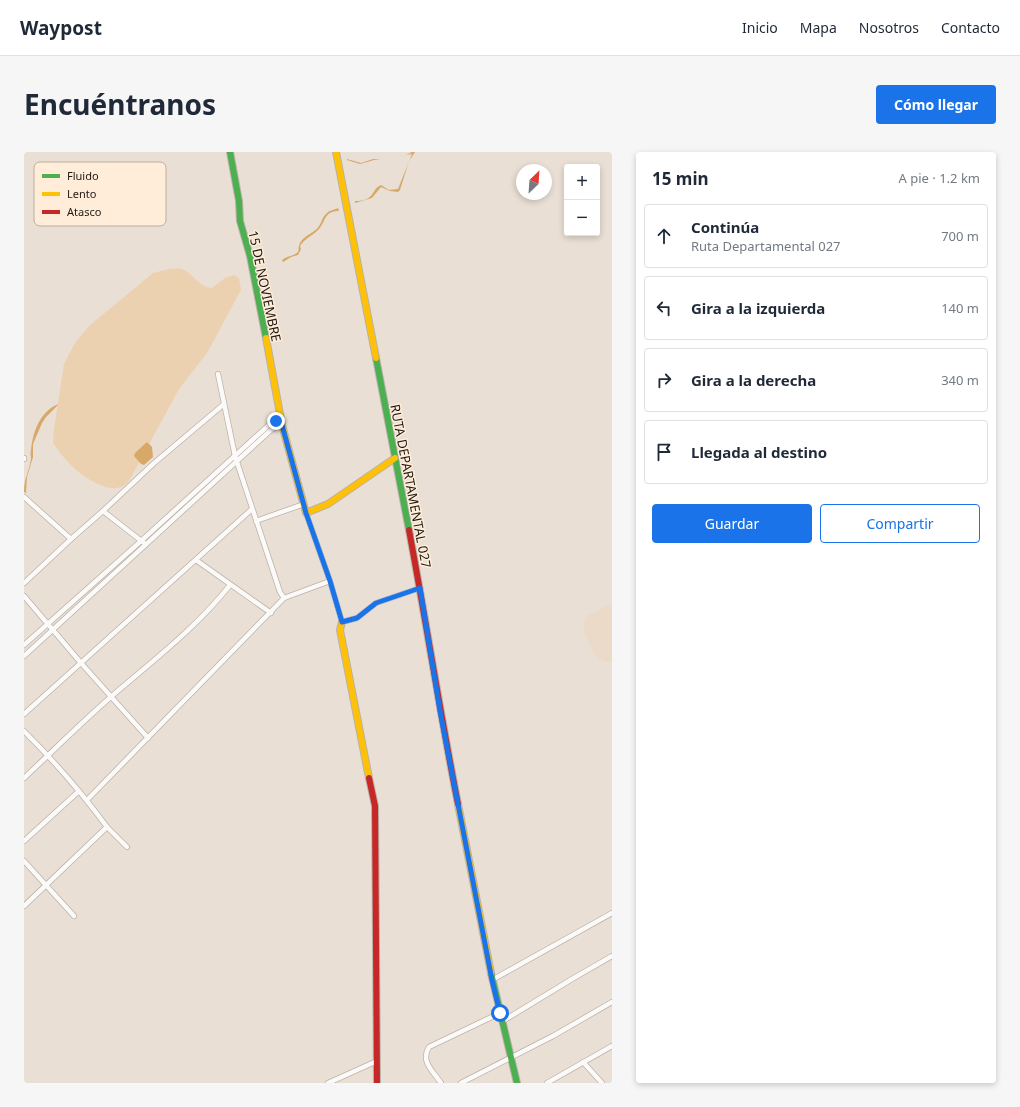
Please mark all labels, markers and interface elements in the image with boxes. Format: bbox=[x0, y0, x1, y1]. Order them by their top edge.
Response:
text: Waypost bbox=[20, 15, 102, 41]
text: Inicio bbox=[742, 18, 778, 37]
text: Mapa bbox=[800, 18, 837, 37]
text: Nosotros bbox=[859, 18, 919, 37]
text: Contacto bbox=[941, 18, 1000, 37]
text: Encuéntranos bbox=[24, 85, 216, 123]
button: Cómo llegar bbox=[876, 85, 996, 124]
legend bbox=[34, 162, 166, 226]
north arrow bbox=[516, 164, 552, 200]
map controls bbox=[564, 164, 600, 236]
button: + bbox=[564, 164, 600, 200]
text: 15 min bbox=[652, 167, 709, 190]
text: Fluido bbox=[67, 168, 99, 183]
text: A pie · 1.2 km bbox=[899, 169, 980, 187]
text: Lento bbox=[67, 186, 97, 201]
button: − bbox=[564, 200, 600, 236]
text: Atasco bbox=[67, 204, 102, 219]
text: Continúa bbox=[691, 217, 759, 237]
icon: ahead bbox=[653, 225, 675, 247]
text: 700 m bbox=[941, 227, 979, 245]
street label: 15 DE NOVIEMBRE bbox=[244, 229, 286, 343]
text: Ruta Departamental 027 bbox=[691, 237, 841, 255]
icon: left bbox=[653, 297, 675, 319]
text: Gira a la izquierda bbox=[691, 298, 825, 318]
text: 140 m bbox=[941, 299, 979, 317]
icon: right bbox=[653, 369, 675, 391]
text: Gira a la derecha bbox=[691, 370, 816, 390]
text: 340 m bbox=[941, 371, 979, 389]
street label: RUTA DEPARTAMENTAL 027 bbox=[386, 403, 436, 569]
route end bbox=[267, 412, 285, 430]
icon: arrive bbox=[653, 441, 675, 463]
text: Llegada al destino bbox=[691, 442, 827, 462]
button: Guardar bbox=[652, 504, 812, 543]
button: Compartir bbox=[820, 504, 980, 543]
route start bbox=[491, 1004, 509, 1022]

